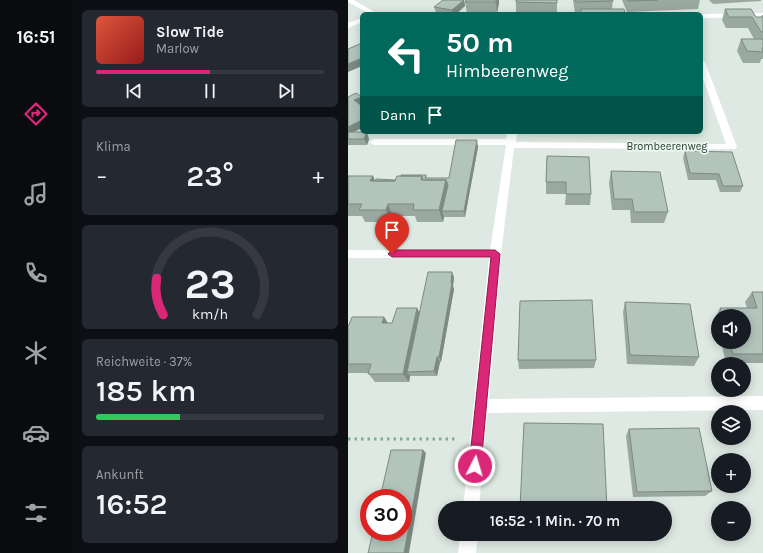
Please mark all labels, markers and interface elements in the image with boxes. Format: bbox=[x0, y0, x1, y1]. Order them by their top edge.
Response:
text: Slow Tide bbox=[156, 23, 224, 41]
text: 16:51 bbox=[16, 26, 56, 48]
text: 50 m bbox=[446, 26, 514, 59]
icon: left bbox=[380, 28, 432, 80]
text: Marlow bbox=[156, 41, 199, 56]
text: Himbeerenweg bbox=[446, 60, 568, 82]
icon: previous bbox=[123, 80, 145, 102]
icon: pause bbox=[199, 80, 221, 102]
icon: next bbox=[275, 80, 297, 102]
icon: directions bbox=[22, 100, 50, 128]
icon: arrive bbox=[424, 104, 446, 126]
text: Dann bbox=[380, 106, 416, 124]
text: Klima bbox=[96, 139, 131, 154]
street label: Brombeerenweg bbox=[626, 140, 708, 153]
text: 23° bbox=[186, 158, 234, 194]
text: − bbox=[96, 163, 108, 189]
text: + bbox=[312, 163, 324, 189]
icon: music bbox=[22, 180, 50, 208]
pin bbox=[375, 213, 409, 254]
icon: arrive bbox=[381, 219, 403, 241]
icon: phone bbox=[22, 259, 50, 287]
text: 23 bbox=[184, 259, 236, 307]
text: km/h bbox=[192, 305, 228, 322]
map controls bbox=[711, 309, 751, 541]
button: sound bbox=[711, 309, 751, 349]
icon: climate bbox=[22, 339, 50, 367]
text: Reichweite · 37% bbox=[96, 354, 192, 369]
button: search bbox=[711, 357, 751, 397]
text: 185 km bbox=[96, 373, 196, 409]
button: layers bbox=[711, 405, 751, 445]
icon: car bbox=[22, 419, 50, 447]
position arrow bbox=[454, 445, 496, 487]
button: + bbox=[711, 453, 751, 493]
text: Ankunft bbox=[96, 467, 144, 482]
text: 16:52 bbox=[96, 486, 167, 522]
speed limit sign: 30 bbox=[360, 489, 412, 541]
icon: filters bbox=[22, 499, 50, 527]
button: − bbox=[711, 501, 751, 541]
text: 16:52 · 1 Min. · 70 m bbox=[490, 512, 620, 530]

